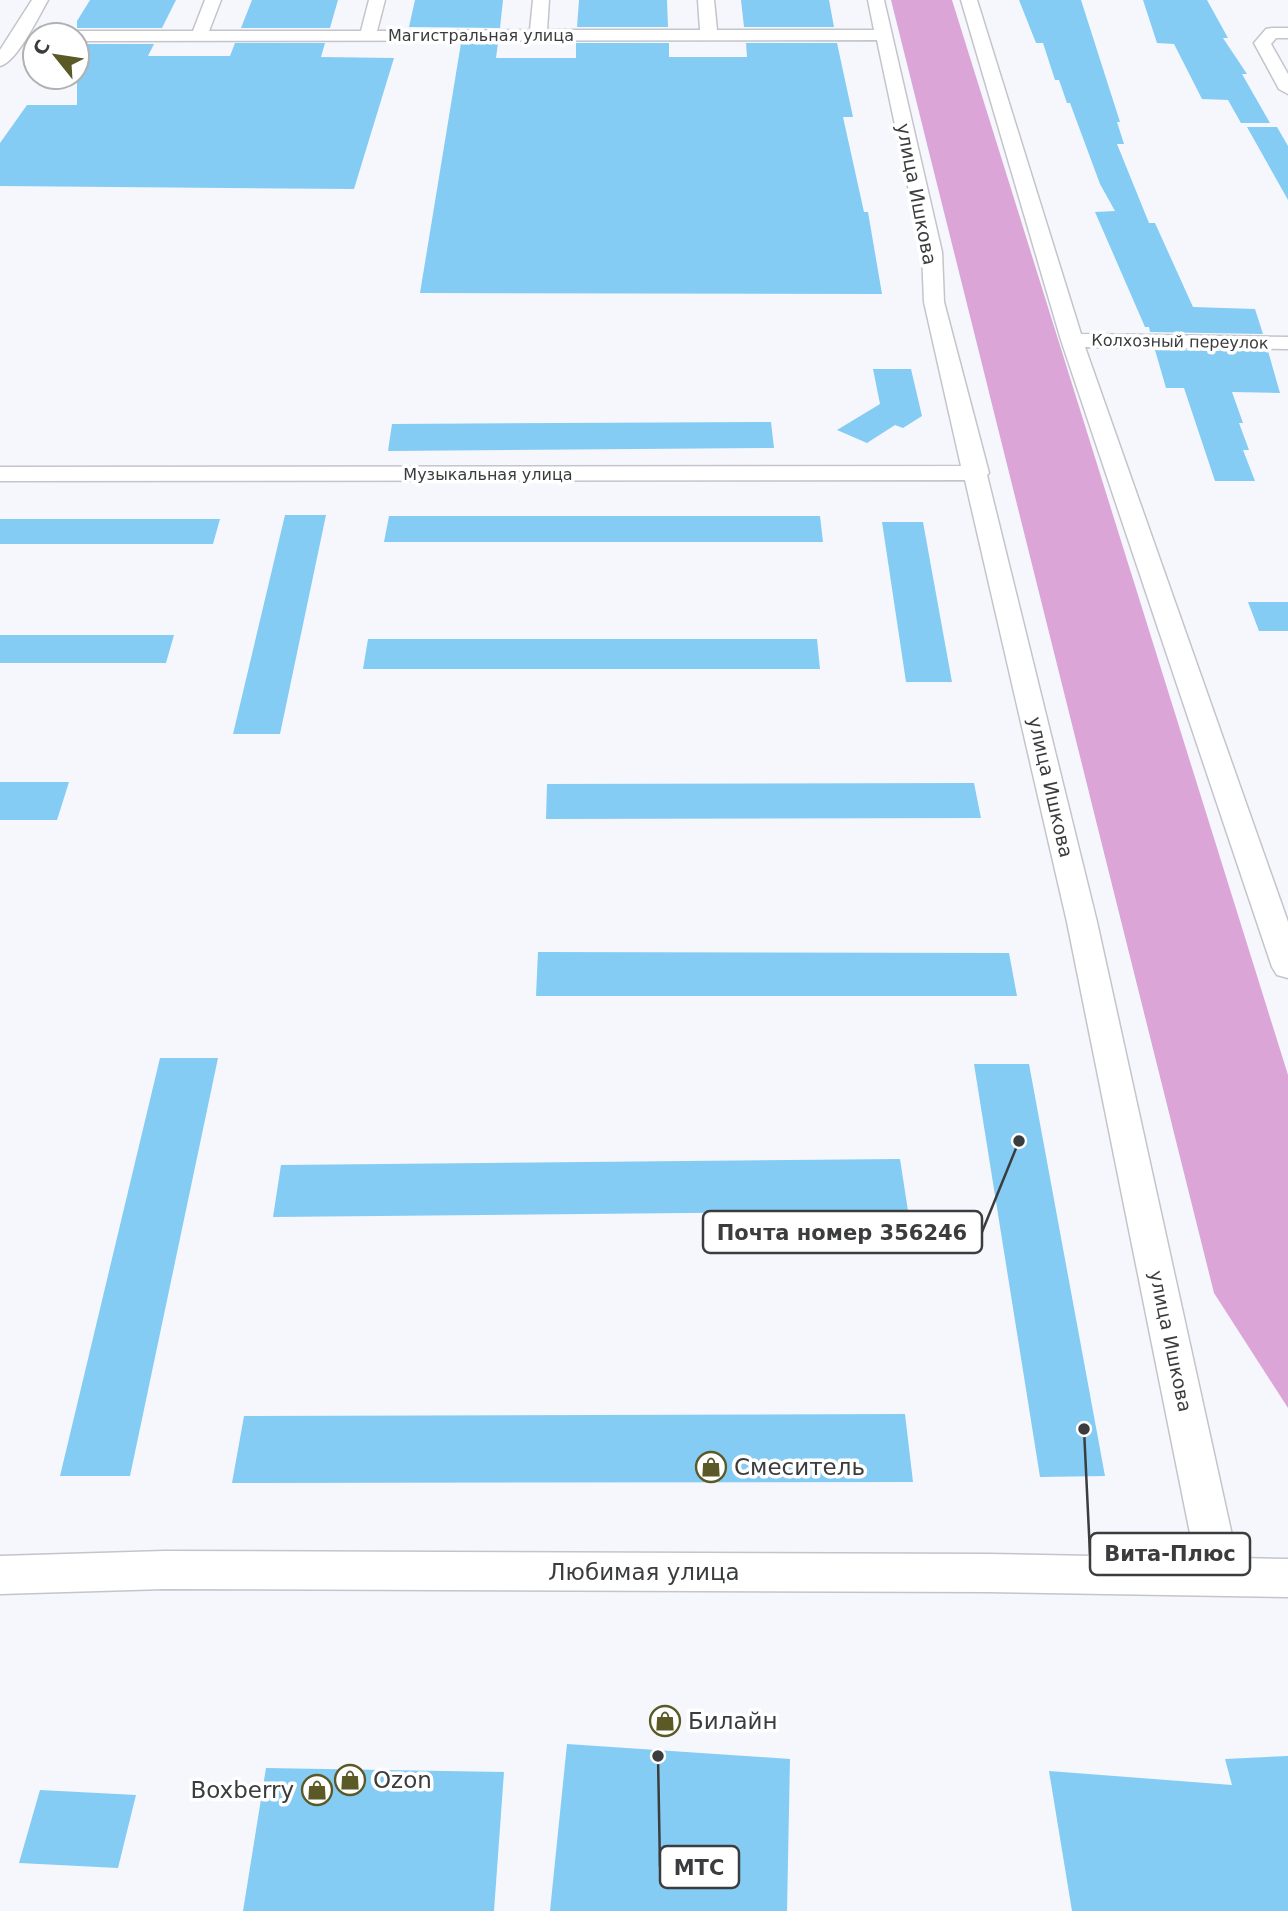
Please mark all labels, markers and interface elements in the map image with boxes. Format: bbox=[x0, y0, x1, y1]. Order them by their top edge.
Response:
north arrow bbox=[21, 21, 91, 91]
street label: Магистральная улица bbox=[388, 26, 574, 45]
text: С bbox=[28, 36, 54, 59]
street label: улица Ишкова bbox=[892, 121, 942, 267]
street label: Колхозный переулок bbox=[1091, 330, 1269, 353]
street label: Музыкальная улица bbox=[403, 465, 573, 484]
street label: улица Ишкова bbox=[1024, 714, 1078, 860]
callout: Почта номер 356246 bbox=[703, 1211, 982, 1253]
text: Почта номер 356246 bbox=[717, 1221, 967, 1245]
street label: улица Ишкова bbox=[1145, 1268, 1197, 1414]
shop icon: Смеситель bbox=[694, 1450, 728, 1484]
place label: Смеситель bbox=[734, 1454, 865, 1480]
callout: Вита-Плюс bbox=[1090, 1533, 1250, 1575]
text: Вита-Плюс bbox=[1104, 1542, 1236, 1566]
street label: Любимая улица bbox=[548, 1559, 740, 1585]
shop icon: Билайн bbox=[648, 1704, 682, 1738]
place label: Билайн bbox=[688, 1708, 778, 1734]
shop icon: Ozon bbox=[333, 1763, 367, 1797]
place label: Ozon bbox=[373, 1767, 432, 1793]
shop icon: Boxberry bbox=[300, 1773, 334, 1807]
place label: Boxberry bbox=[190, 1777, 294, 1803]
callout: МТС bbox=[660, 1846, 739, 1888]
text: МТС bbox=[674, 1856, 724, 1880]

